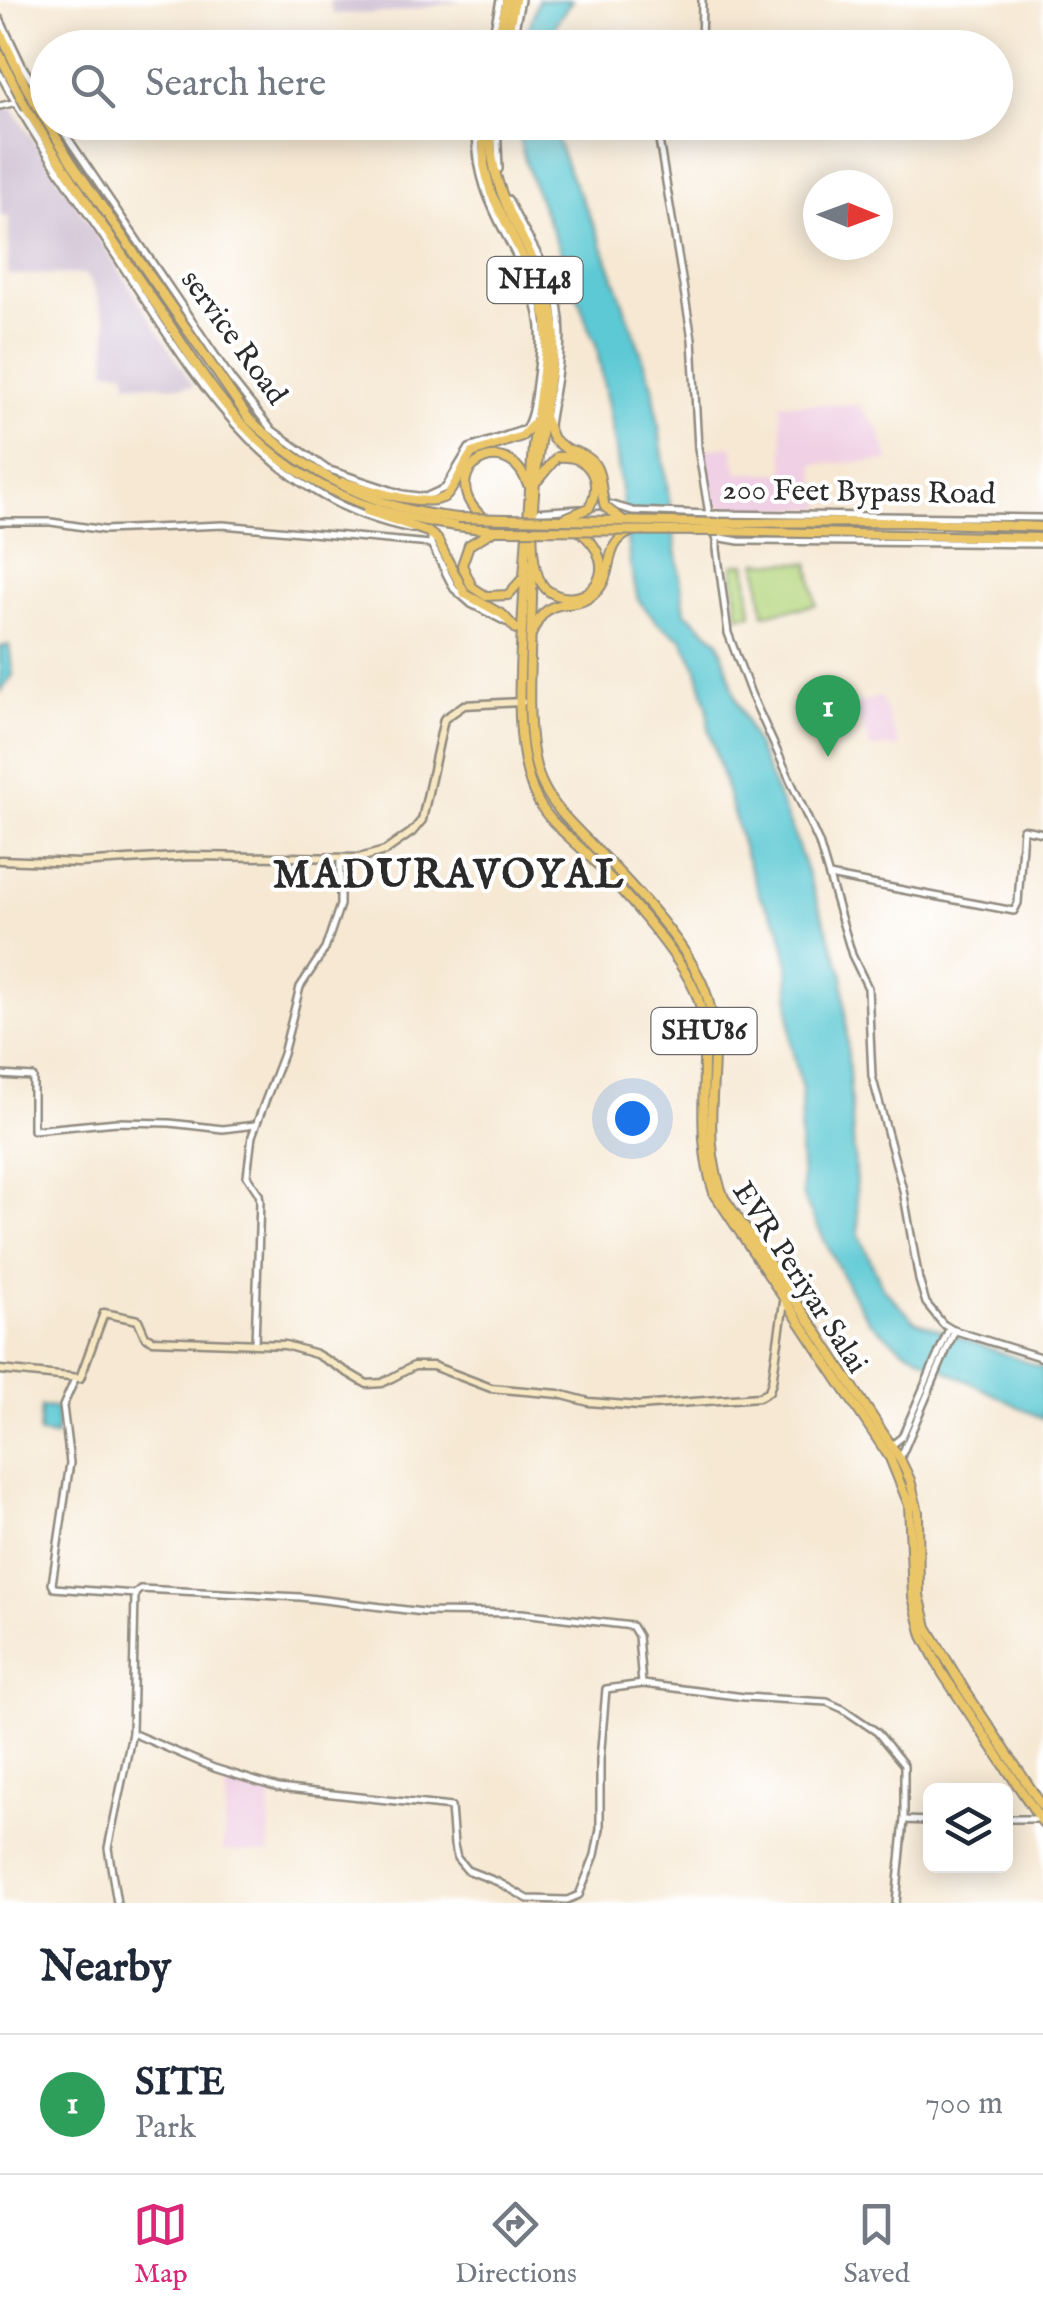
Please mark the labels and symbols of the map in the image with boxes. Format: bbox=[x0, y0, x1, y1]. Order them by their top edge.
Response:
north arrow bbox=[803, 170, 893, 260]
road number: NH48 bbox=[488, 257, 582, 303]
street label: service Road bbox=[171, 263, 295, 414]
street label: 200 Feet Bypass Road bbox=[722, 472, 997, 514]
pin: 1 bbox=[796, 674, 860, 757]
district label: MADURAVOYAL bbox=[273, 851, 625, 902]
road number: SHU86 bbox=[652, 1008, 756, 1054]
your location bbox=[607, 1093, 658, 1144]
street label: EVR Periyar Salai bbox=[723, 1175, 875, 1381]

